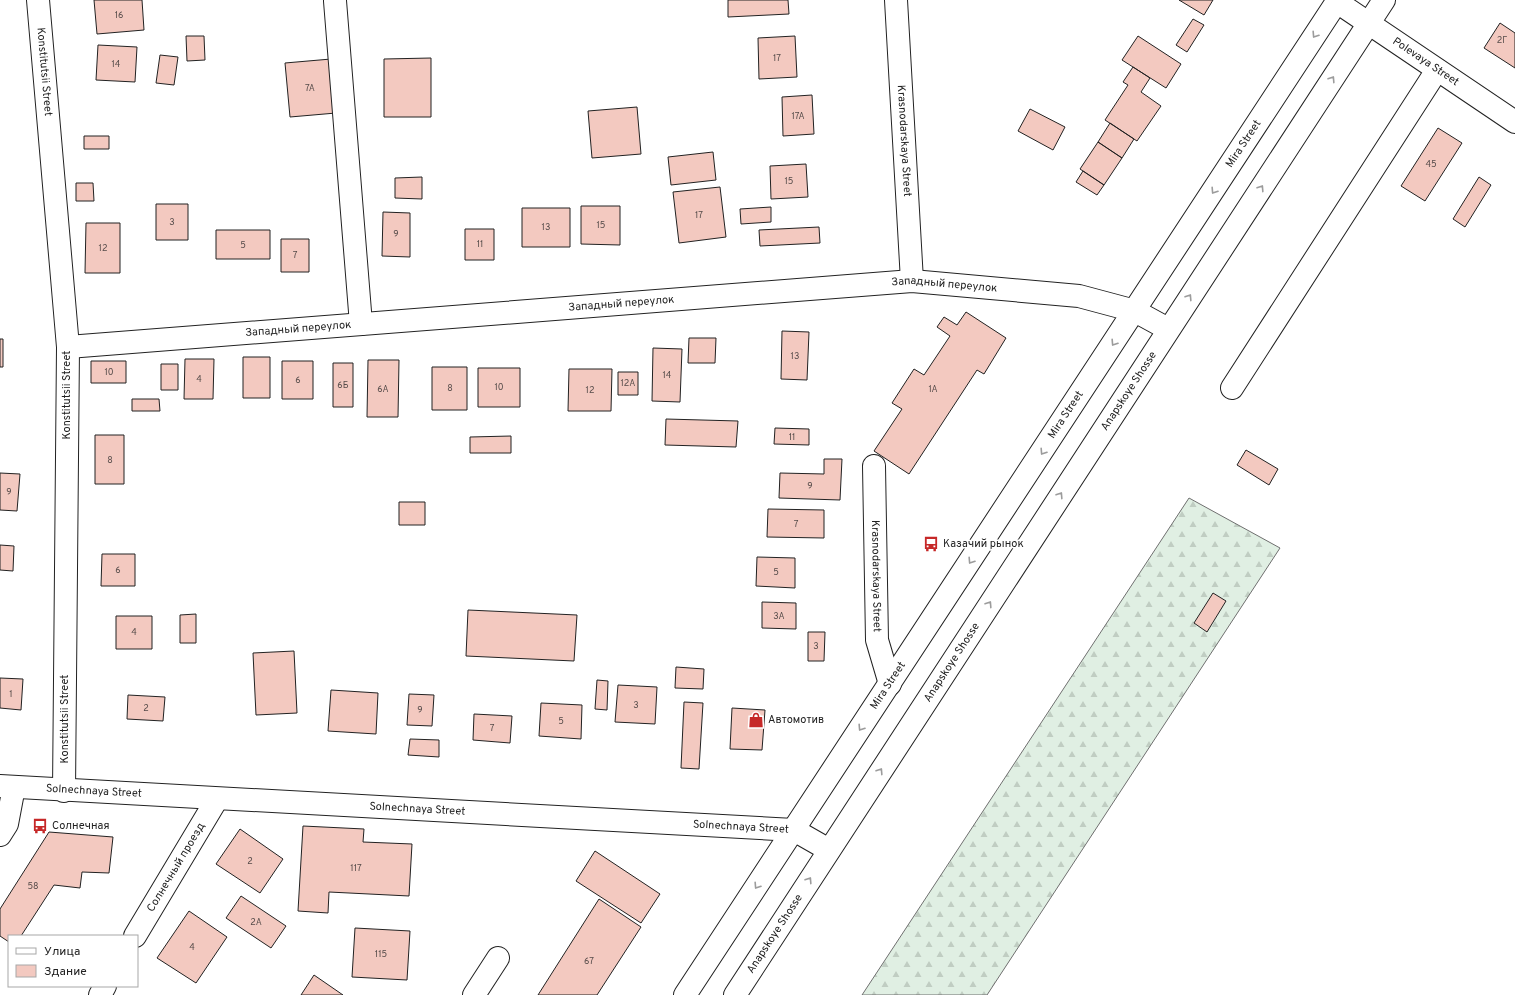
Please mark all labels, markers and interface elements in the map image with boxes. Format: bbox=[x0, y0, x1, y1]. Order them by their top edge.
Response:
house number: 16 bbox=[115, 10, 123, 21]
street label: Konstitutsii Street bbox=[33, 27, 55, 117]
one-way arrow bbox=[1313, 31, 1320, 38]
street label: Polevaya Street bbox=[1390, 34, 1462, 89]
house number: 2Г bbox=[1497, 35, 1507, 46]
house number: 17 bbox=[773, 53, 781, 64]
house number: 14 bbox=[112, 59, 121, 70]
one-way arrow bbox=[1327, 77, 1334, 84]
house number: 7А bbox=[305, 83, 315, 94]
street label: Krasnodarskaya Street bbox=[894, 84, 914, 197]
house number: 17А bbox=[791, 111, 805, 122]
street label: Mira Street bbox=[1223, 117, 1264, 171]
house number: 45 bbox=[1425, 159, 1437, 170]
house number: 15 bbox=[785, 176, 793, 187]
one-way arrow bbox=[1256, 185, 1264, 192]
one-way arrow bbox=[1211, 187, 1218, 194]
house number: 17 bbox=[695, 210, 703, 221]
house number: 3 bbox=[169, 217, 175, 228]
house number: 15 bbox=[597, 220, 605, 231]
house number: 13 bbox=[542, 222, 550, 233]
house number: 9 bbox=[393, 229, 399, 240]
house number: 11 bbox=[477, 239, 483, 250]
house number: 5 bbox=[240, 240, 246, 251]
house number: 12 bbox=[99, 243, 107, 254]
house number: 7 bbox=[293, 250, 298, 261]
street label: Западный переулок bbox=[891, 274, 998, 296]
street label: Западный переулок bbox=[568, 293, 675, 315]
one-way arrow bbox=[1184, 294, 1191, 301]
street label: Западный переулок bbox=[245, 318, 352, 340]
one-way arrow bbox=[1111, 339, 1119, 346]
street label: Anapskoye Shosse bbox=[1098, 349, 1160, 433]
street label: Konstitutsii Street bbox=[60, 351, 74, 439]
house number: 13 bbox=[791, 351, 799, 362]
house number: 10 bbox=[104, 367, 114, 378]
house number: 14 bbox=[663, 370, 672, 381]
house number: 4 bbox=[196, 374, 202, 385]
house number: 6 bbox=[295, 375, 301, 386]
house number: 12А bbox=[621, 378, 635, 389]
house number: 6Б bbox=[337, 380, 349, 391]
house number: 10 bbox=[494, 382, 504, 393]
house number: 8 bbox=[447, 383, 453, 394]
house number: 6А bbox=[377, 384, 389, 395]
house number: 1А bbox=[928, 384, 938, 395]
house number: 12 bbox=[586, 385, 594, 396]
street label: Mira Street bbox=[1045, 388, 1087, 441]
house number: 11 bbox=[789, 432, 795, 443]
one-way arrow bbox=[1040, 448, 1047, 455]
house number: 8 bbox=[107, 455, 113, 466]
house number: 9 bbox=[807, 481, 813, 492]
house number: 9 bbox=[6, 487, 12, 498]
one-way arrow bbox=[1055, 492, 1062, 499]
house number: 7 bbox=[794, 519, 799, 530]
street label: Krasnodarskaya Street bbox=[868, 520, 884, 632]
bus stop icon: Казачий рынок bbox=[922, 535, 940, 553]
place label: Казачий рынок bbox=[943, 537, 1024, 551]
one-way arrow bbox=[969, 556, 976, 563]
house number: 6 bbox=[115, 565, 121, 576]
house number: 5 bbox=[773, 567, 779, 578]
one-way arrow bbox=[985, 601, 992, 608]
house number: 3А bbox=[773, 611, 785, 622]
street label: Anapskoye Shosse bbox=[921, 620, 983, 705]
house number: 4 bbox=[131, 627, 137, 638]
house number: 3 bbox=[813, 641, 819, 652]
street label: Mira Street bbox=[867, 659, 909, 712]
street label: Konstitutsii Street bbox=[58, 675, 72, 763]
house number: 1 bbox=[9, 689, 13, 700]
house number: 3 bbox=[633, 700, 639, 711]
house number: 2 bbox=[143, 703, 149, 714]
house number: 9 bbox=[417, 705, 423, 716]
shop icon: Автомотив bbox=[747, 711, 765, 729]
place label: Автомотив bbox=[768, 713, 824, 727]
house number: 5 bbox=[558, 716, 564, 727]
house number: 7 bbox=[490, 723, 495, 734]
one-way arrow bbox=[858, 724, 866, 731]
one-way arrow bbox=[876, 768, 883, 775]
street label: Solnechnaya Street bbox=[45, 782, 142, 801]
street label: Solnechnaya Street bbox=[369, 799, 466, 819]
bus stop icon: Солнечная bbox=[31, 817, 49, 835]
street label: Solnechnaya Street bbox=[692, 817, 789, 837]
place label: Солнечная bbox=[52, 819, 110, 833]
street label: Солнечный проезд bbox=[144, 820, 208, 915]
house number: 2 bbox=[247, 856, 253, 867]
house number: 117 bbox=[350, 863, 362, 874]
one-way arrow bbox=[805, 877, 812, 884]
house number: 58 bbox=[27, 881, 39, 892]
one-way arrow bbox=[754, 882, 762, 889]
street label: Anapskoye Shosse bbox=[744, 891, 806, 976]
house number: 2А bbox=[250, 917, 262, 928]
legend bbox=[8, 935, 138, 987]
house number: 4 bbox=[189, 942, 195, 953]
text: Улица bbox=[44, 944, 80, 960]
house number: 115 bbox=[375, 949, 387, 960]
house number: 67 bbox=[584, 956, 594, 967]
text: Здание bbox=[44, 964, 87, 980]

